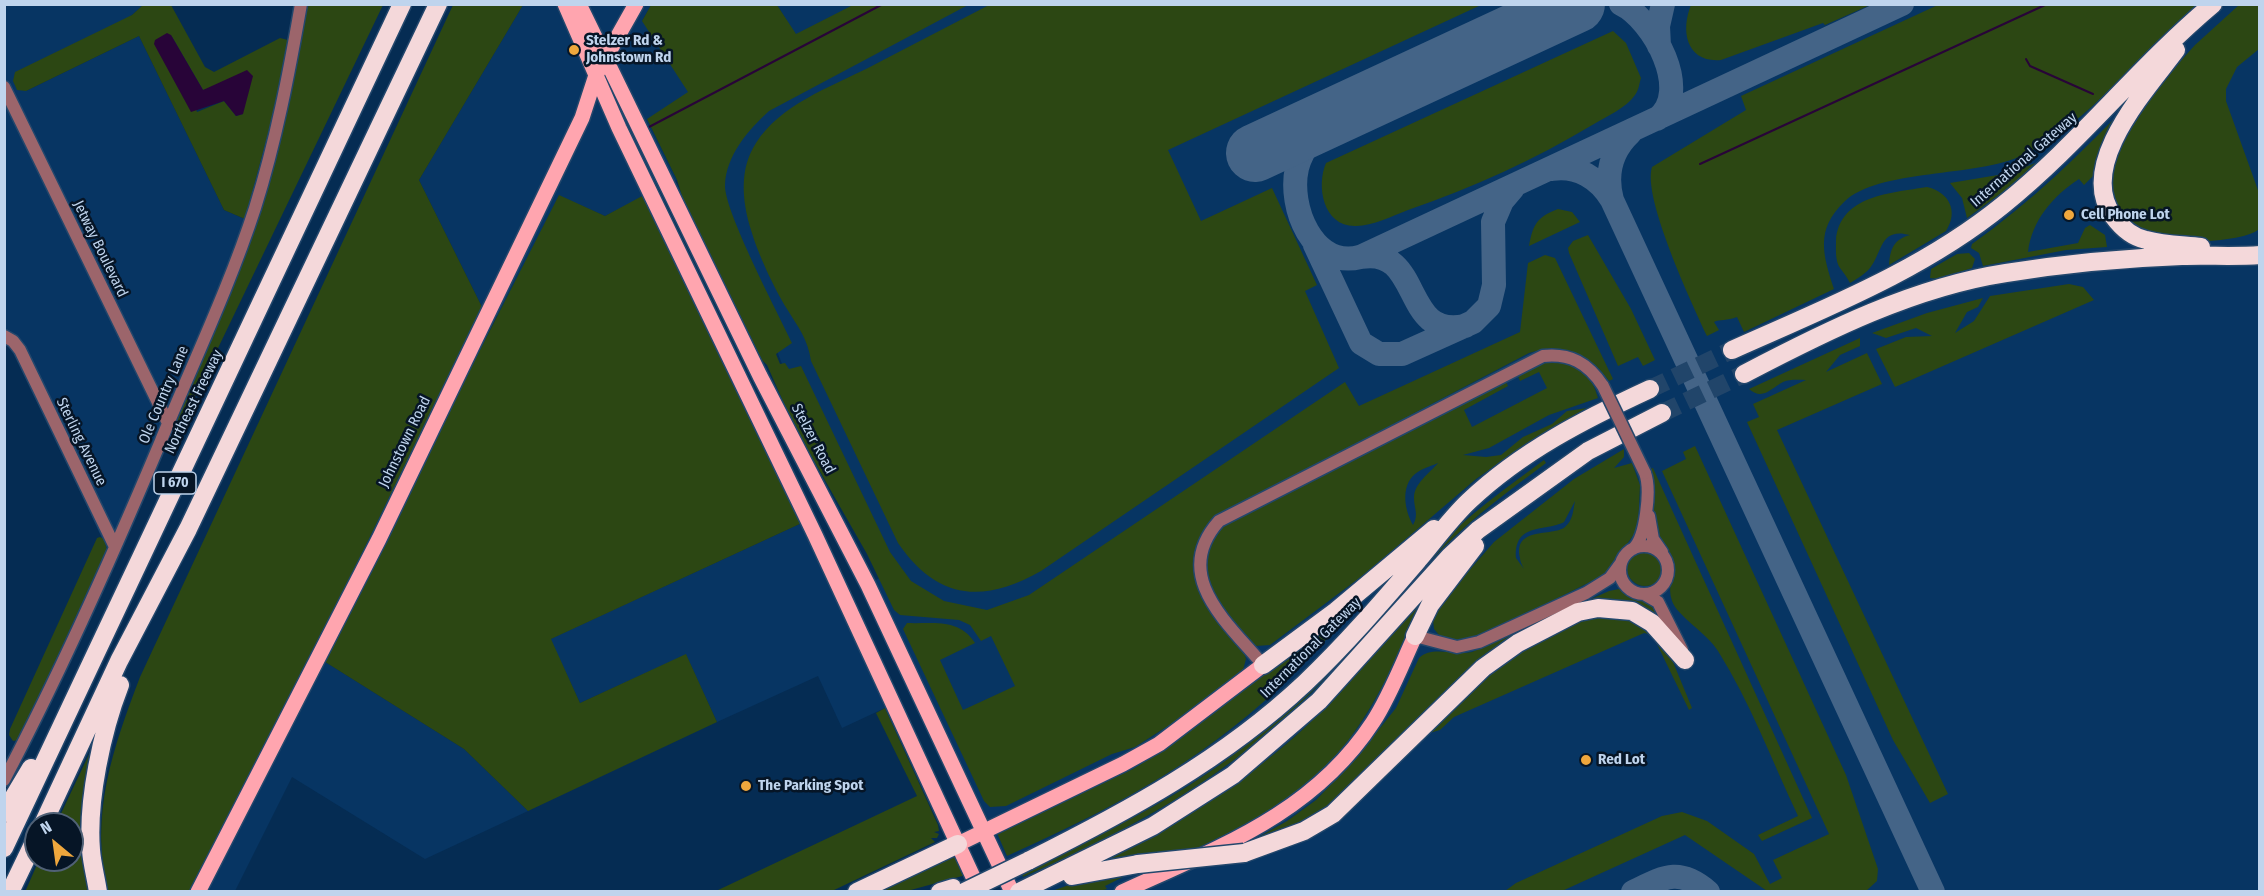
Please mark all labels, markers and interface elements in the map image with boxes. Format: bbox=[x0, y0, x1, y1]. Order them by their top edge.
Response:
place label: Stelzer Rd & Johnstown Rd bbox=[586, 32, 671, 67]
marker: Stelzer Rd & Johnstown Rd bbox=[567, 43, 581, 57]
street label: International Gateway bbox=[1967, 109, 2081, 211]
street label: Jetway Boulevard bbox=[69, 198, 131, 300]
place label: Cell Phone Lot bbox=[2081, 206, 2170, 224]
marker: Cell Phone Lot bbox=[2062, 208, 2076, 222]
street label: Ole Country Lane bbox=[135, 343, 193, 447]
street label: Northeast Freeway bbox=[161, 347, 227, 457]
street label: Johnstown Road bbox=[375, 394, 435, 490]
street label: Sterling Avenue bbox=[52, 395, 110, 489]
street label: Stelzer Road bbox=[787, 401, 839, 477]
road number: I 670 bbox=[154, 472, 196, 494]
street label: International Gateway bbox=[1257, 594, 1365, 702]
place label: Red Lot bbox=[1598, 751, 1645, 769]
marker: Red Lot bbox=[1579, 753, 1593, 767]
place label: The Parking Spot bbox=[758, 777, 864, 795]
marker: The Parking Spot bbox=[739, 779, 753, 793]
north arrow bbox=[24, 812, 84, 872]
text: N bbox=[37, 817, 55, 838]

